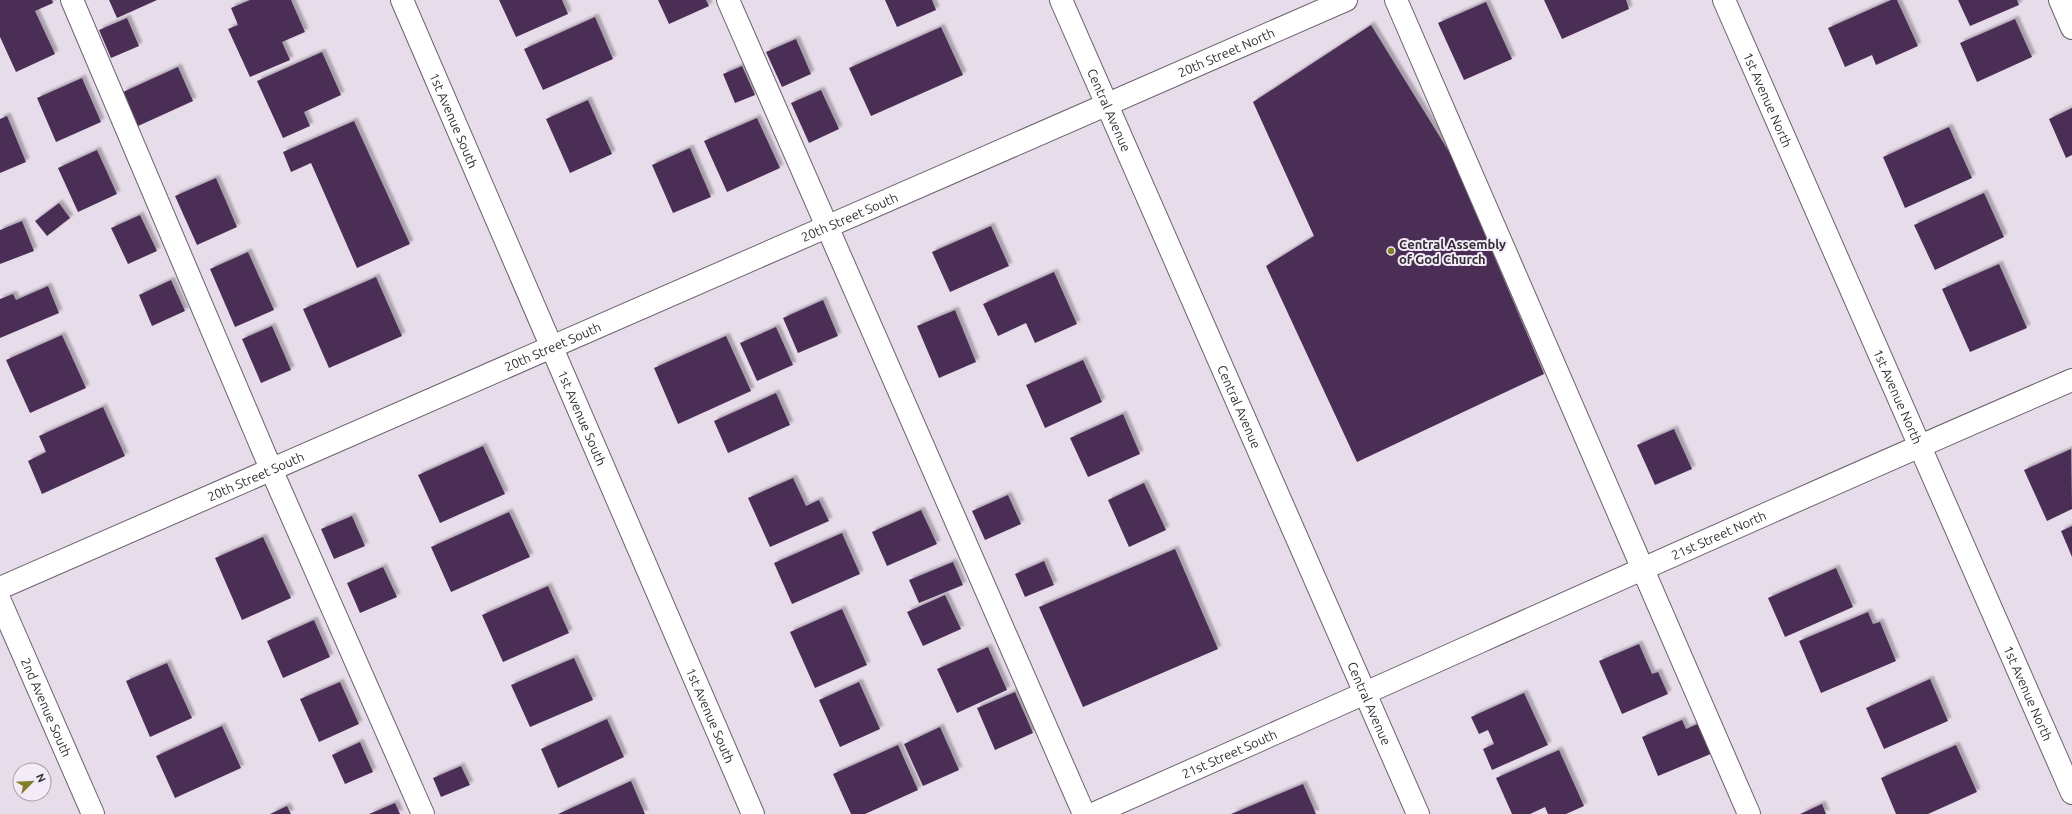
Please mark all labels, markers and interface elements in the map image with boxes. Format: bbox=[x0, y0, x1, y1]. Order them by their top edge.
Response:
street label: 20th Street North bbox=[1176, 25, 1277, 80]
street label: 1st Avenue North bbox=[1741, 50, 1795, 149]
street label: Central Avenue bbox=[1085, 66, 1134, 154]
street label: 1st Avenue South bbox=[427, 71, 481, 170]
street label: 20th Street South bbox=[799, 190, 900, 244]
place label: Central Assembly of God Church bbox=[1399, 237, 1506, 266]
marker: Central Assembly of God Church bbox=[1386, 246, 1396, 256]
street label: 20th Street South bbox=[502, 319, 603, 374]
street label: 1st Avenue North bbox=[1871, 347, 1925, 446]
street label: Central Avenue bbox=[1215, 363, 1264, 450]
street label: 1st Avenue South bbox=[555, 368, 609, 468]
street label: 20th Street South bbox=[205, 449, 306, 504]
street label: 21st Street North bbox=[1669, 508, 1768, 562]
street label: 1st Avenue North bbox=[2001, 644, 2055, 743]
street label: 2nd Avenue South bbox=[19, 656, 74, 759]
street label: Central Avenue bbox=[1345, 660, 1394, 747]
street label: 1st Avenue South bbox=[684, 666, 737, 765]
street label: 21st Street South bbox=[1180, 726, 1279, 781]
north arrow bbox=[12, 762, 52, 802]
text: N bbox=[34, 772, 48, 784]

